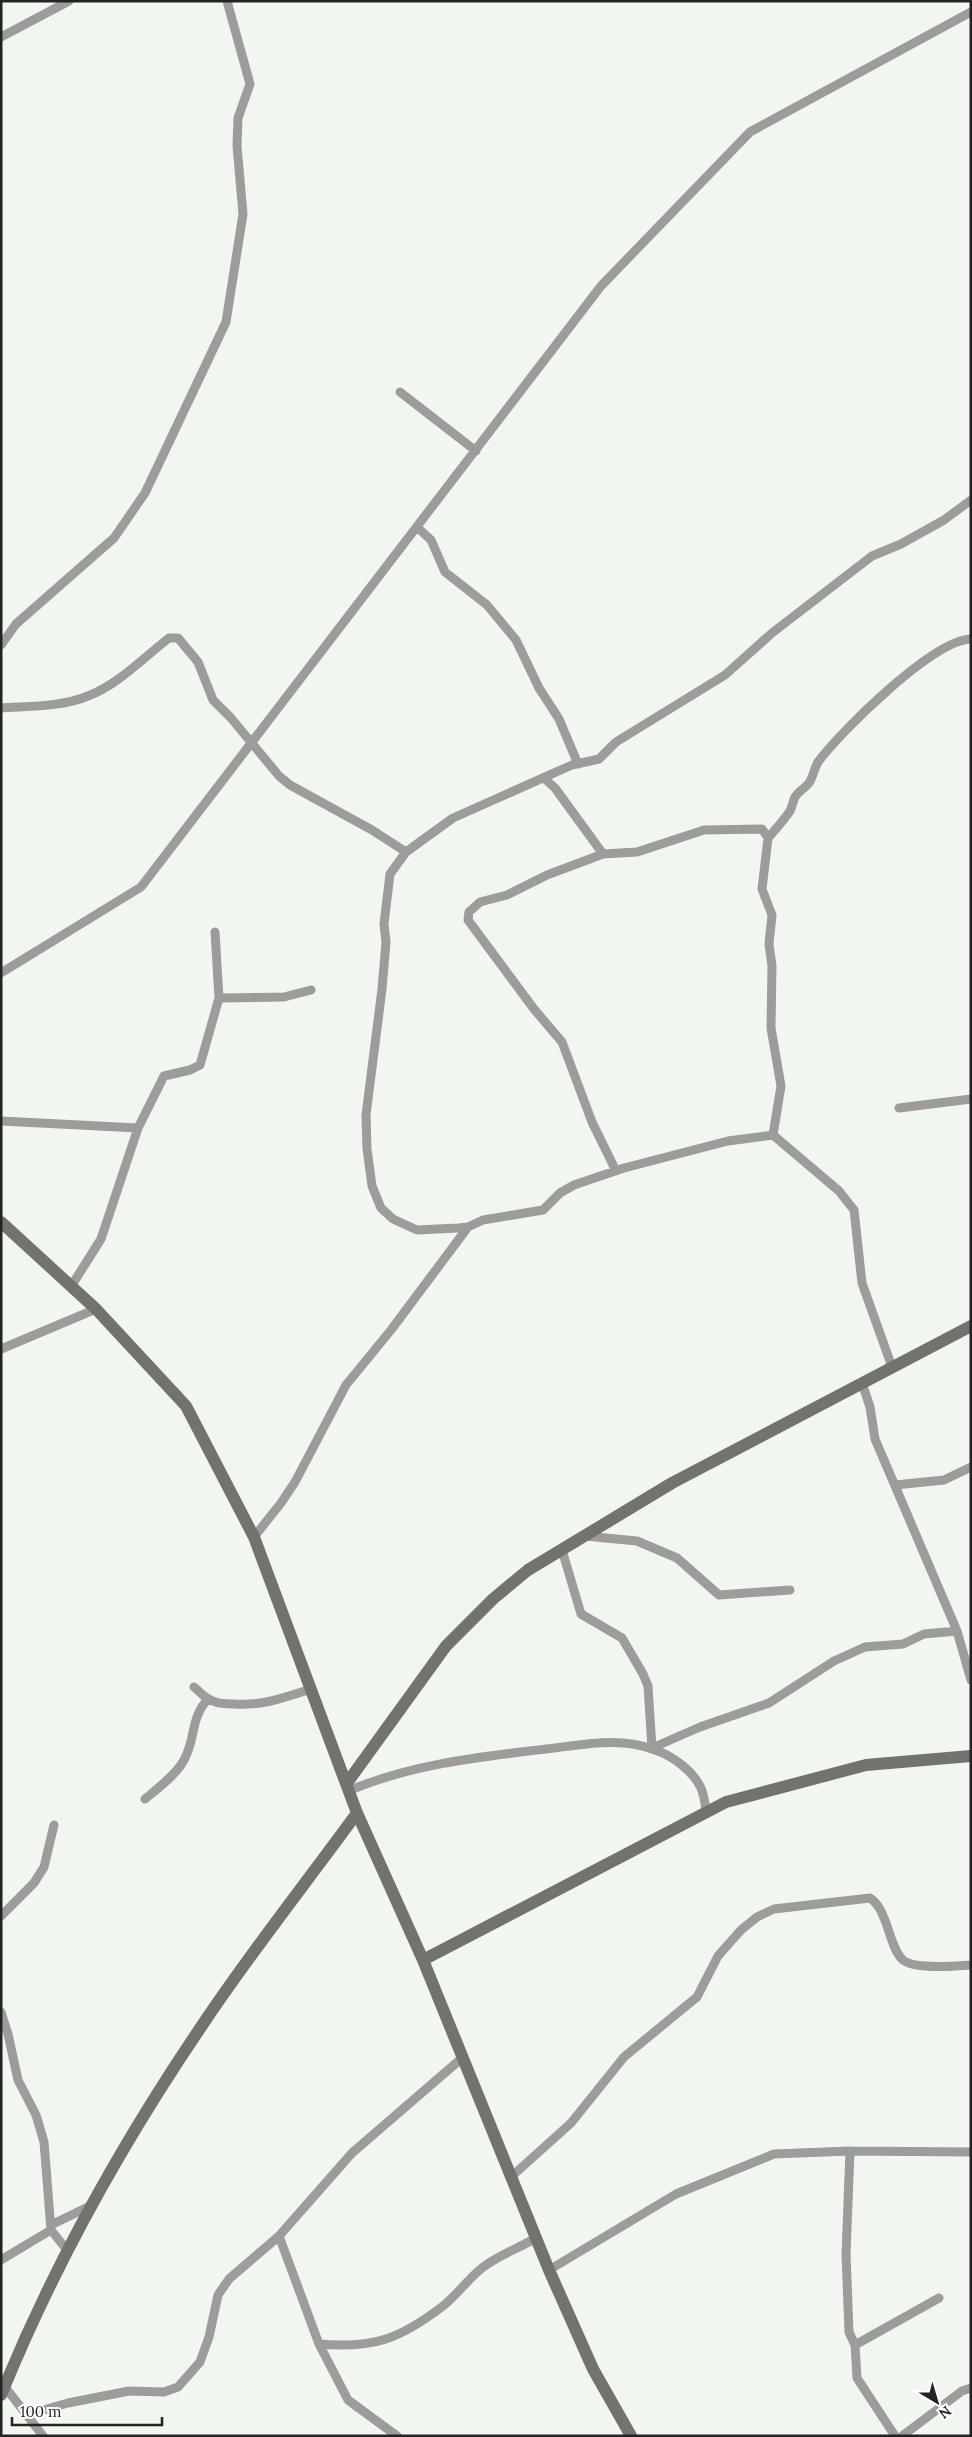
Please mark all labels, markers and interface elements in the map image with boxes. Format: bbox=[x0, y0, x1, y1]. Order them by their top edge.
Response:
north arrow bbox=[912, 2377, 962, 2427]
scale bar bbox=[12, 2394, 162, 2426]
text: 100 m bbox=[20, 2402, 61, 2421]
text: N bbox=[935, 2402, 955, 2423]

